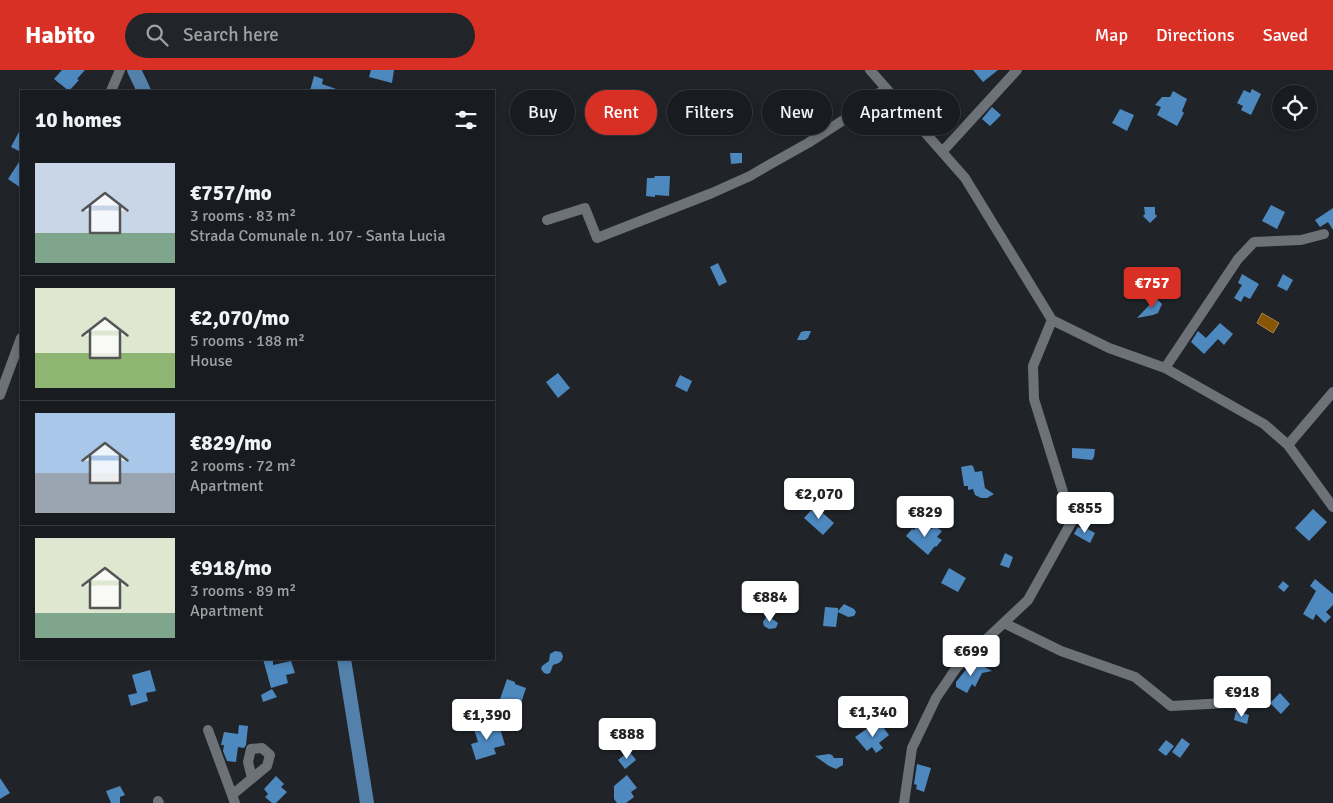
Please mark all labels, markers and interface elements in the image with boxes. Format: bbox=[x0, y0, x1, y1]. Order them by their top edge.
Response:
search box bbox=[125, 13, 475, 58]
text: Habito bbox=[25, 20, 95, 50]
icon: search bbox=[143, 21, 171, 49]
text: Search here bbox=[183, 23, 279, 47]
text: Map bbox=[1095, 24, 1128, 46]
text: Directions bbox=[1156, 24, 1235, 46]
text: Saved bbox=[1263, 24, 1308, 46]
map controls bbox=[1272, 85, 1317, 130]
button: locate bbox=[1272, 85, 1317, 130]
chip: Buy bbox=[510, 90, 575, 135]
chip: Rent bbox=[585, 90, 657, 135]
chip: Filters bbox=[667, 90, 752, 135]
chip: New bbox=[762, 90, 832, 135]
chip: Apartment bbox=[842, 90, 960, 135]
icon: filters bbox=[452, 106, 480, 134]
text: 10 homes bbox=[35, 107, 121, 133]
text: €757/mo bbox=[190, 180, 272, 206]
icon: home bbox=[75, 183, 135, 243]
text: 3 rooms · 83 m² bbox=[190, 206, 296, 226]
text: Strada Comunale n. 107 - Santa Lucia bbox=[190, 226, 446, 246]
pin: €757 bbox=[1122, 266, 1182, 309]
text: €757 bbox=[1135, 273, 1169, 293]
text: €2,070/mo bbox=[190, 305, 289, 331]
icon: home bbox=[75, 308, 135, 368]
text: 5 rooms · 188 m² bbox=[190, 331, 305, 351]
text: House bbox=[190, 351, 233, 371]
text: €829/mo bbox=[190, 430, 272, 456]
icon: home bbox=[75, 433, 135, 493]
text: 2 rooms · 72 m² bbox=[190, 456, 296, 476]
text: Apartment bbox=[190, 476, 263, 496]
pin: €2,070 bbox=[778, 478, 860, 520]
text: €2,070 bbox=[795, 484, 843, 504]
pin: €855 bbox=[1055, 492, 1115, 534]
pin: €829 bbox=[895, 496, 955, 538]
text: €855 bbox=[1068, 498, 1102, 518]
text: €829 bbox=[908, 502, 942, 522]
text: €918/mo bbox=[190, 555, 272, 581]
icon: home bbox=[75, 558, 135, 618]
pin: €884 bbox=[740, 580, 800, 623]
text: 3 rooms · 89 m² bbox=[190, 581, 296, 601]
text: €884 bbox=[753, 587, 787, 607]
text: Apartment bbox=[190, 601, 263, 621]
pin: €699 bbox=[941, 634, 1001, 677]
text: €699 bbox=[954, 641, 988, 661]
pin: €918 bbox=[1212, 676, 1272, 718]
text: €918 bbox=[1225, 682, 1259, 702]
pin: €1,340 bbox=[832, 696, 914, 738]
pin: €1,390 bbox=[446, 698, 528, 741]
text: €1,340 bbox=[849, 702, 897, 722]
text: €1,390 bbox=[463, 705, 511, 725]
pin: €888 bbox=[597, 718, 657, 760]
text: €888 bbox=[610, 724, 644, 744]

